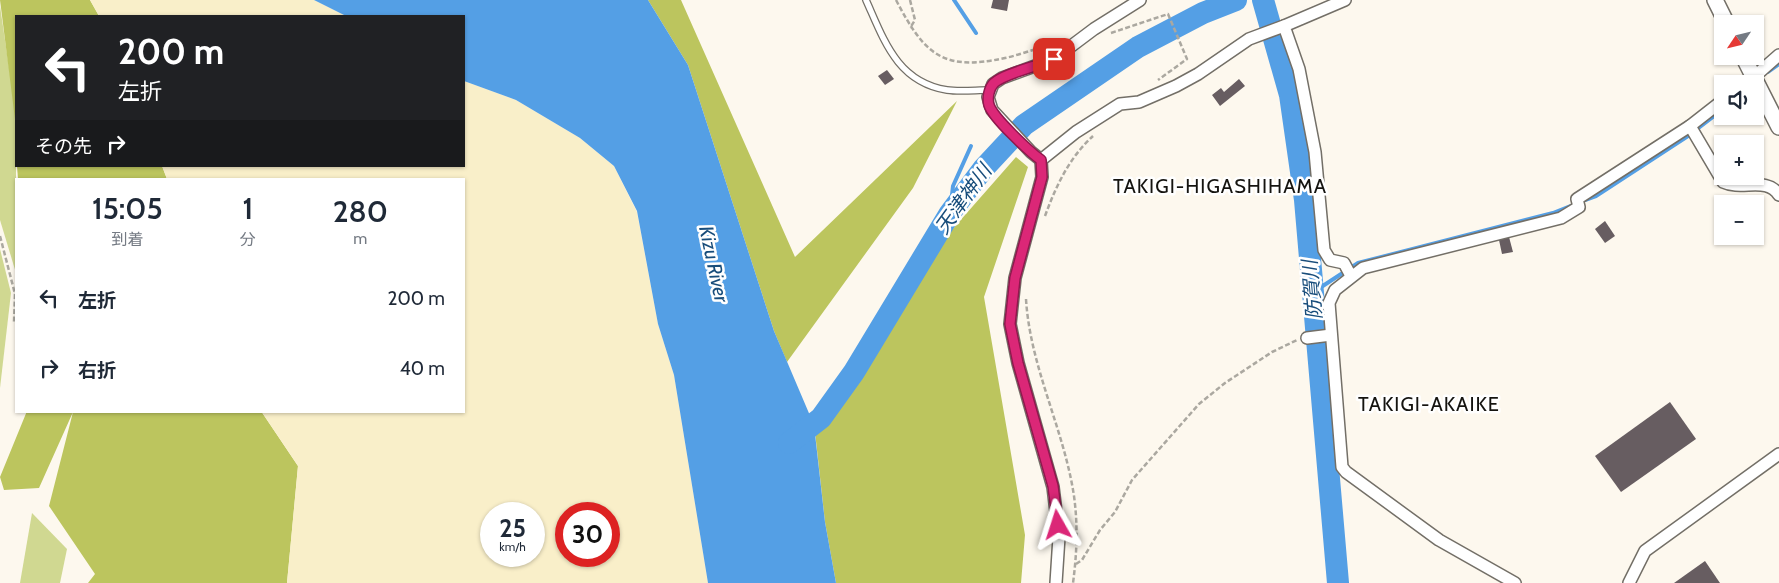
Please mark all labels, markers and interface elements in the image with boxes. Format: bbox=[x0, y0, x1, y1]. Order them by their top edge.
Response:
north arrow bbox=[1714, 15, 1764, 65]
map controls bbox=[1714, 15, 1764, 245]
text: 200 m bbox=[118, 30, 224, 73]
icon: left bbox=[35, 35, 100, 100]
pin bbox=[1033, 38, 1075, 80]
icon: arrive bbox=[1040, 45, 1068, 73]
button: sound bbox=[1714, 75, 1764, 125]
text: 左折 bbox=[118, 78, 162, 105]
icon: right bbox=[102, 130, 130, 158]
text: その先 bbox=[35, 135, 92, 158]
button: + bbox=[1714, 135, 1764, 185]
water label: 天津神川 bbox=[930, 158, 997, 238]
district label: TAKIGI-HIGASHIHAMA bbox=[1113, 174, 1327, 198]
text: 15:05 bbox=[92, 190, 163, 227]
text: 1 bbox=[242, 190, 253, 227]
text: 280 bbox=[333, 193, 388, 230]
button: − bbox=[1714, 195, 1764, 245]
water label: Kizu River bbox=[694, 224, 734, 305]
text: m bbox=[353, 229, 367, 248]
text: 到着 bbox=[111, 230, 143, 249]
text: 分 bbox=[240, 230, 256, 249]
water label: 防賀川 bbox=[1297, 257, 1327, 321]
icon: left bbox=[35, 284, 63, 312]
text: 200 m bbox=[388, 287, 445, 310]
text: 左折 bbox=[78, 289, 116, 312]
icon: right bbox=[35, 354, 63, 382]
text: 40 m bbox=[400, 357, 445, 380]
text: 右折 bbox=[78, 359, 116, 382]
district label: TAKIGI-AKAIKE bbox=[1358, 392, 1500, 416]
position arrow bbox=[1031, 498, 1083, 550]
speed limit sign: 30 bbox=[555, 502, 620, 567]
text: 25 bbox=[499, 513, 526, 543]
text: km/h bbox=[499, 539, 526, 554]

